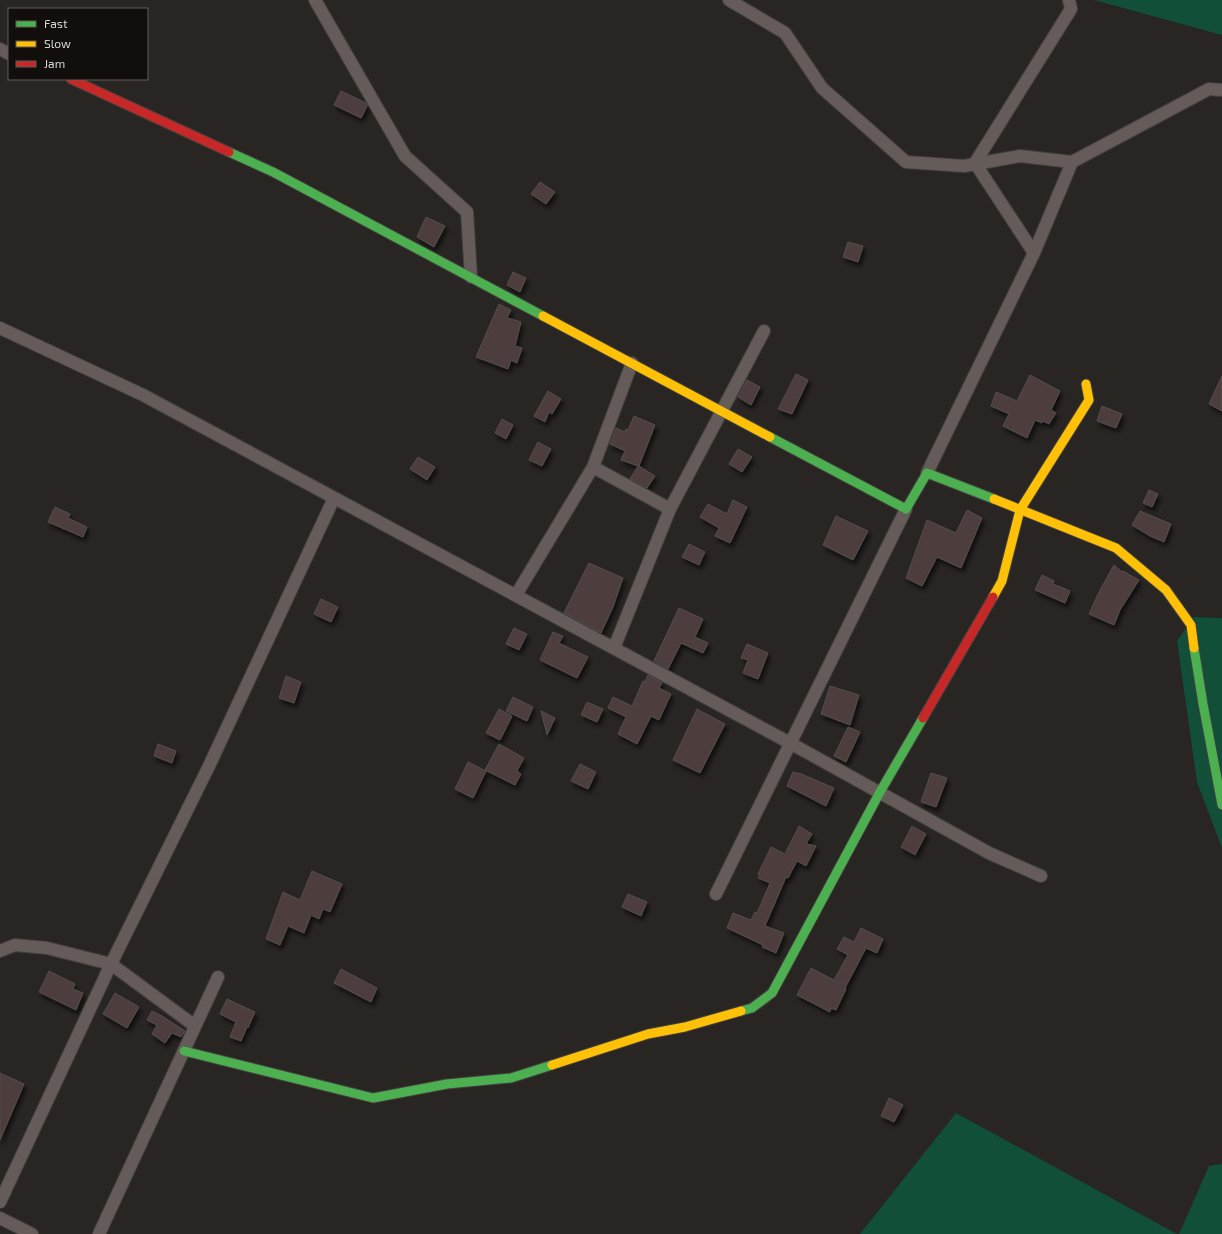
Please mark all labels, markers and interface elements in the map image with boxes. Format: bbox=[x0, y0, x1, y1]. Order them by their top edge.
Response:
legend bbox=[8, 8, 148, 80]
text: Fast bbox=[44, 16, 68, 30]
text: Slow bbox=[44, 36, 71, 50]
text: Jam bbox=[44, 56, 65, 70]

